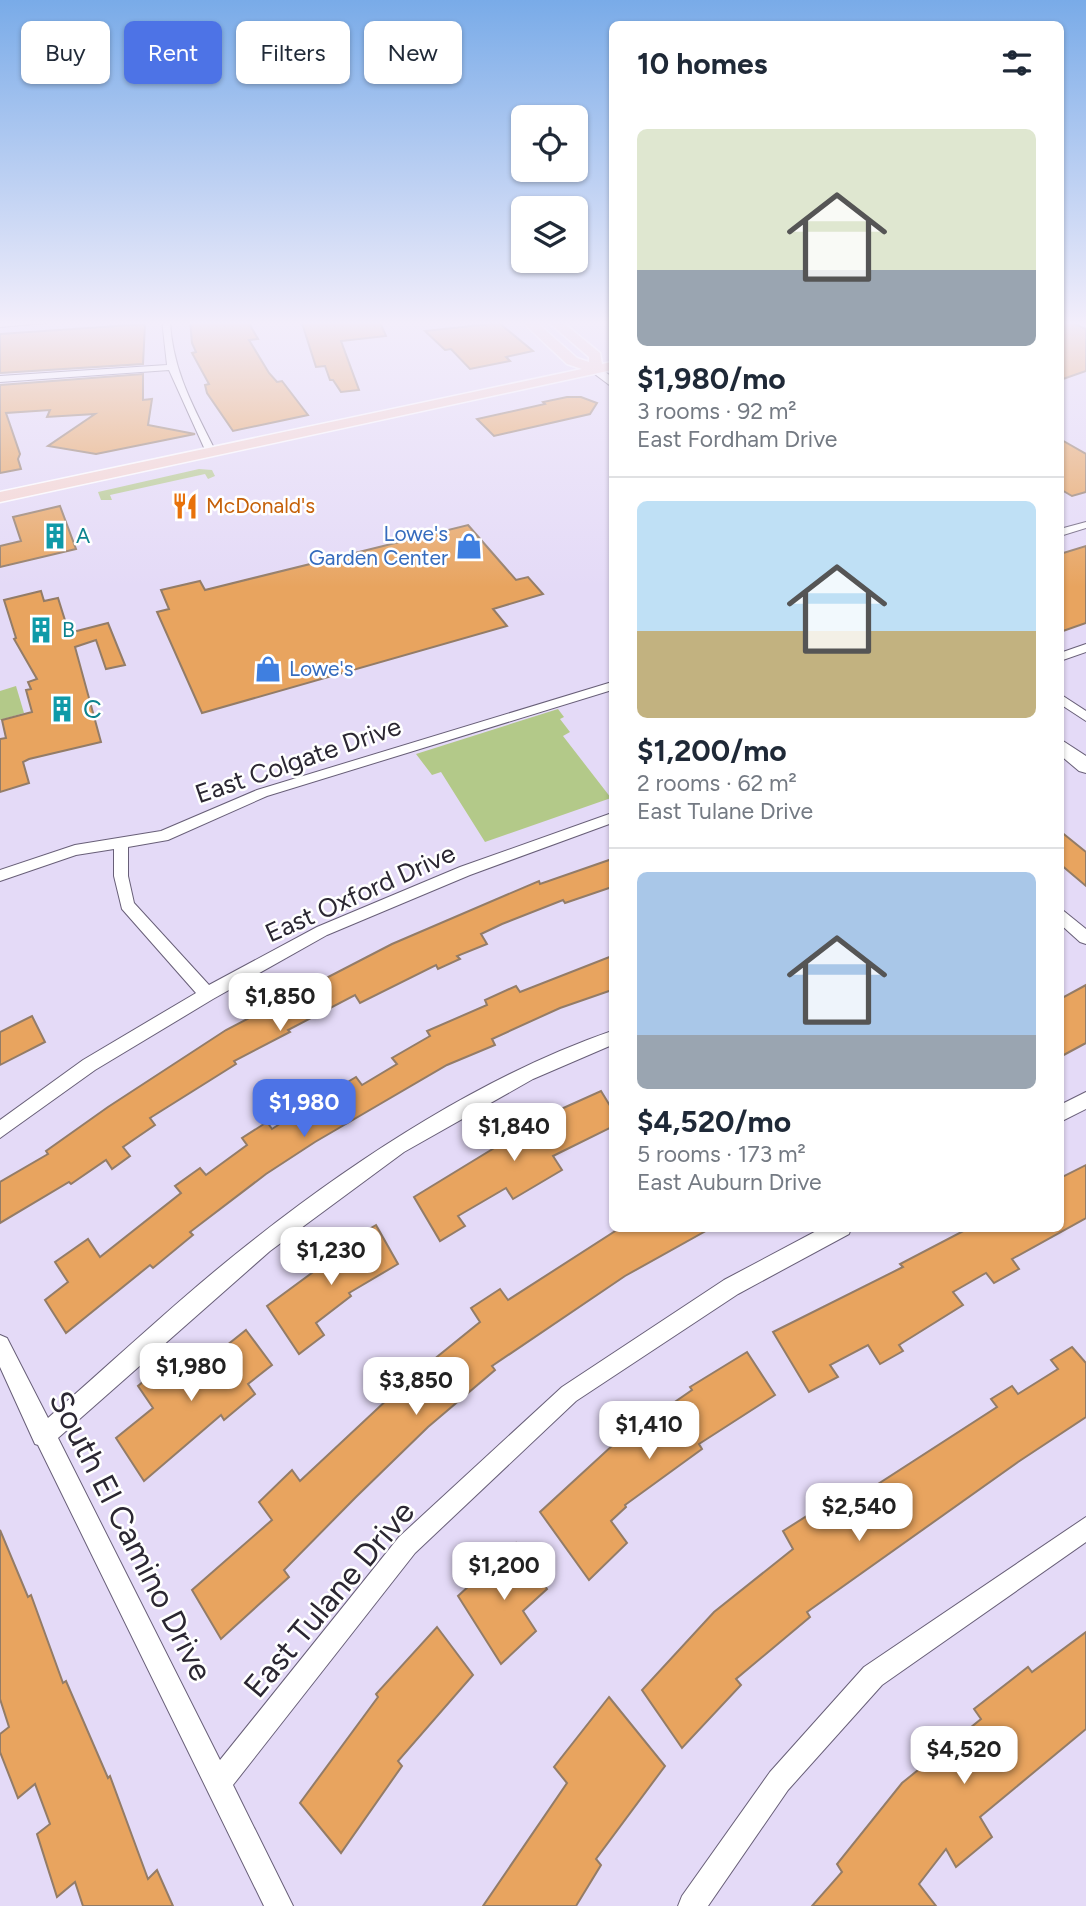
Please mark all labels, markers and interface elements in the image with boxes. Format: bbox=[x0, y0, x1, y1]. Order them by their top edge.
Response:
chip: Buy bbox=[21, 21, 110, 84]
chip: Rent bbox=[124, 21, 222, 84]
chip: Filters bbox=[236, 21, 350, 84]
chip: New bbox=[364, 21, 462, 84]
icon: filters bbox=[998, 44, 1036, 82]
text: 10 homes bbox=[637, 45, 768, 82]
map controls bbox=[511, 105, 588, 273]
button: locate bbox=[511, 105, 588, 182]
icon: home bbox=[774, 174, 900, 300]
button: layers bbox=[511, 196, 588, 273]
text: $1,980/mo bbox=[637, 360, 786, 397]
text: 3 rooms · 92 m² bbox=[637, 397, 797, 425]
text: East Fordham Drive bbox=[637, 425, 837, 453]
restaurant icon: McDonald's bbox=[170, 491, 200, 521]
place label: McDonald's bbox=[206, 493, 315, 518]
building icon: A bbox=[40, 521, 70, 551]
place label: Lowe's Garden Center bbox=[309, 521, 448, 570]
place label: A bbox=[76, 523, 90, 548]
shop icon: Lowe's Garden Center bbox=[454, 531, 484, 561]
icon: home bbox=[774, 546, 900, 672]
building icon: B bbox=[26, 615, 56, 645]
place label: B bbox=[62, 617, 75, 642]
shop icon: Lowe's bbox=[253, 654, 283, 684]
place label: Lowe's bbox=[289, 656, 354, 681]
place label: C bbox=[83, 693, 102, 725]
building icon: C bbox=[47, 694, 77, 724]
street label: East Colgate Drive bbox=[191, 710, 405, 810]
text: $1,200/mo bbox=[637, 732, 787, 769]
text: 2 rooms · 62 m² bbox=[637, 769, 797, 797]
text: East Tulane Drive bbox=[637, 797, 813, 825]
street label: East Oxford Drive bbox=[260, 837, 460, 949]
icon: home bbox=[774, 917, 900, 1043]
pin: $1,850 bbox=[223, 974, 337, 1033]
text: $1,850 bbox=[245, 982, 315, 1010]
pin: $1,980 bbox=[247, 1080, 361, 1139]
text: $1,980 bbox=[269, 1088, 339, 1116]
text: $4,520/mo bbox=[637, 1103, 791, 1140]
pin: $1,840 bbox=[457, 1104, 571, 1163]
text: $1,840 bbox=[478, 1112, 550, 1140]
text: 5 rooms · 173 m² bbox=[637, 1140, 806, 1168]
text: East Auburn Drive bbox=[637, 1168, 822, 1196]
pin: $1,230 bbox=[274, 1228, 388, 1287]
text: $1,230 bbox=[296, 1236, 366, 1264]
pin: $1,980 bbox=[134, 1344, 248, 1403]
text: $1,980 bbox=[156, 1352, 226, 1380]
pin: $3,850 bbox=[359, 1358, 473, 1417]
text: $3,850 bbox=[379, 1366, 453, 1394]
street label: South El Camino Drive bbox=[41, 1385, 221, 1687]
pin: $1,410 bbox=[592, 1402, 706, 1461]
text: $1,410 bbox=[615, 1410, 683, 1438]
pin: $2,540 bbox=[802, 1484, 916, 1543]
text: $2,540 bbox=[822, 1492, 896, 1520]
street label: East Tulane Drive bbox=[236, 1493, 422, 1705]
pin: $1,200 bbox=[447, 1542, 561, 1602]
text: $1,200 bbox=[468, 1551, 540, 1579]
pin: $4,520 bbox=[907, 1726, 1021, 1786]
text: $4,520 bbox=[927, 1735, 1001, 1763]

